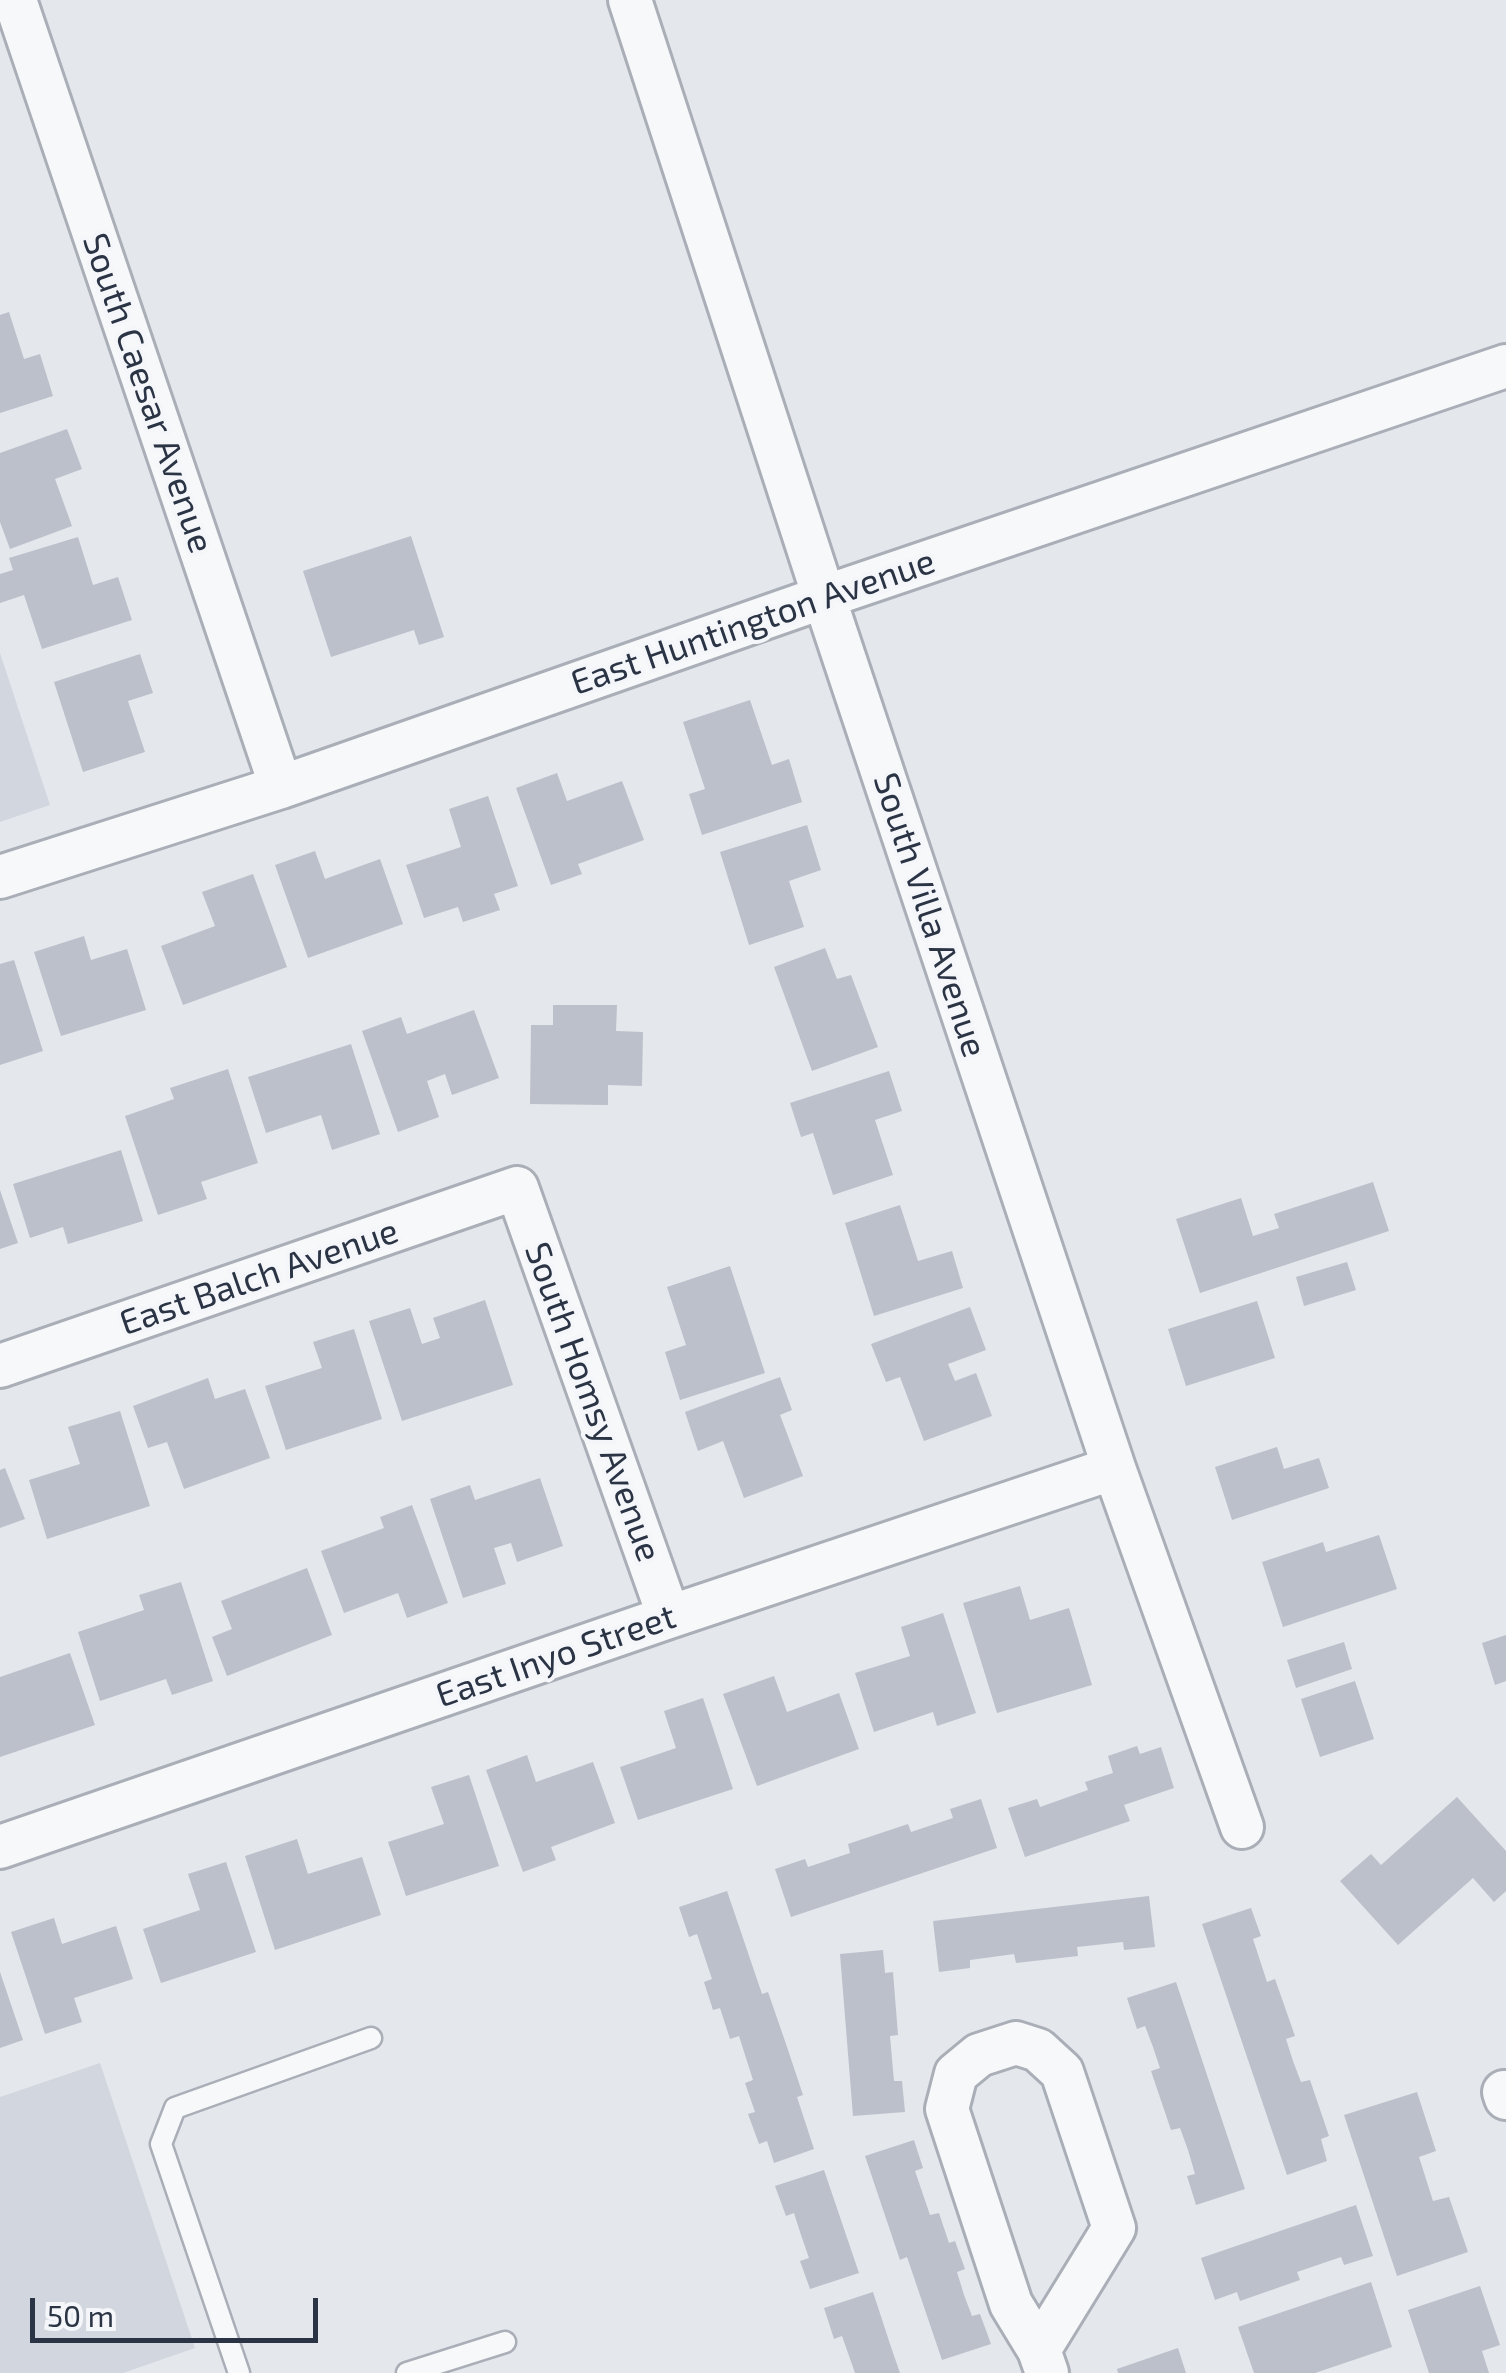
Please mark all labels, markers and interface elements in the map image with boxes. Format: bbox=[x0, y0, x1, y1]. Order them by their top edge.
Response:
street label: South Caesar Avenue bbox=[74, 228, 222, 558]
street label: East Huntington Avenue bbox=[566, 540, 940, 704]
street label: South Villa Avenue bbox=[864, 768, 996, 1062]
street label: East Balch Avenue bbox=[114, 1210, 404, 1344]
street label: South Homsy Avenue bbox=[516, 1237, 670, 1567]
street label: East Inyo Street bbox=[431, 1595, 681, 1717]
scale bar bbox=[35, 2278, 322, 2340]
text: 50 m bbox=[47, 2297, 114, 2333]

